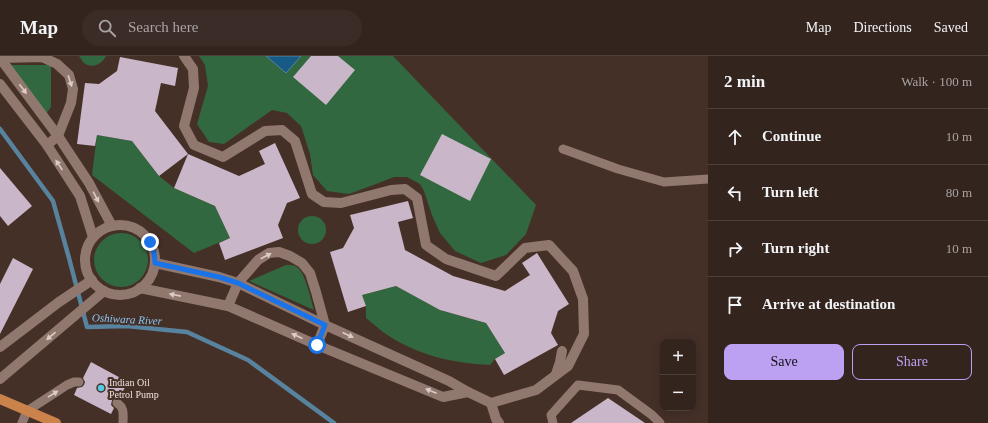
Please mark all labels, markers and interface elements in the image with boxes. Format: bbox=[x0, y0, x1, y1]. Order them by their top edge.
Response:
search box bbox=[82, 10, 362, 46]
text: Map bbox=[20, 17, 58, 38]
icon: search bbox=[96, 17, 118, 39]
text: Search here bbox=[128, 19, 198, 35]
text: Map bbox=[806, 20, 831, 35]
text: Directions bbox=[853, 20, 912, 35]
text: Saved bbox=[934, 20, 968, 35]
text: 2 min bbox=[724, 72, 765, 91]
text: Walk · 100 m bbox=[901, 74, 972, 89]
one-way arrow bbox=[68, 76, 74, 88]
one-way arrow bbox=[19, 84, 27, 95]
icon: ahead bbox=[724, 126, 746, 148]
text: Continue bbox=[762, 128, 821, 144]
text: 10 m bbox=[946, 129, 972, 144]
one-way arrow bbox=[56, 159, 63, 170]
icon: left bbox=[724, 182, 746, 204]
text: Turn left bbox=[762, 184, 819, 200]
text: 80 m bbox=[946, 185, 972, 200]
one-way arrow bbox=[93, 191, 100, 202]
route end bbox=[141, 233, 159, 251]
icon: right bbox=[724, 238, 746, 260]
text: Turn right bbox=[762, 240, 829, 256]
text: 10 m bbox=[946, 241, 972, 256]
one-way arrow bbox=[260, 253, 272, 259]
one-way arrow bbox=[169, 292, 181, 298]
icon: arrive bbox=[724, 294, 746, 316]
text: Arrive at destination bbox=[762, 296, 895, 312]
water label: Oshiwara River bbox=[92, 311, 163, 327]
one-way arrow bbox=[46, 331, 56, 340]
one-way arrow bbox=[342, 332, 354, 338]
one-way arrow bbox=[291, 333, 303, 339]
route start bbox=[308, 336, 326, 354]
map controls bbox=[660, 339, 696, 411]
button: + bbox=[660, 339, 696, 375]
button: Save bbox=[724, 344, 844, 380]
button: Share bbox=[852, 344, 972, 380]
button: − bbox=[660, 375, 696, 411]
place label: Indian Oil Petrol Pump bbox=[109, 377, 159, 400]
marker: Indian Oil Petrol Pump bbox=[96, 383, 106, 393]
one-way arrow bbox=[424, 388, 436, 394]
one-way arrow bbox=[47, 391, 58, 398]

